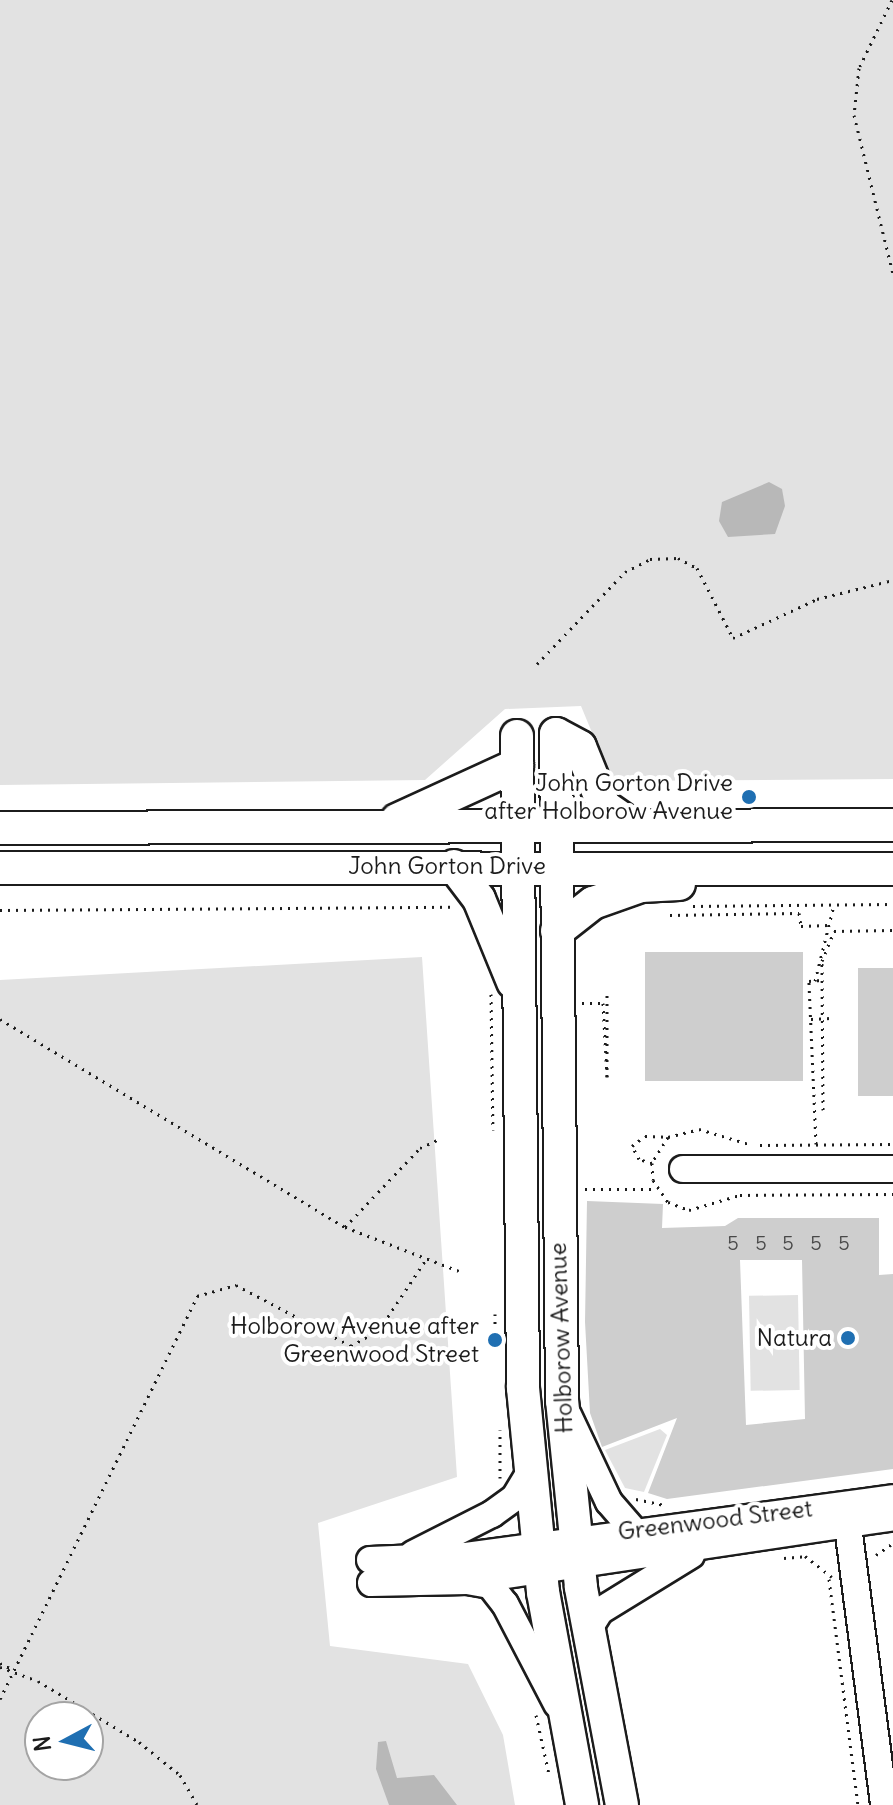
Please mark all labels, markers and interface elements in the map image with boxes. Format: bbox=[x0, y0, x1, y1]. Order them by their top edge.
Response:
place label: John Gorton Drive after Holborow Avenue bbox=[484, 769, 733, 825]
marker: John Gorton Drive after Holborow Avenue bbox=[740, 788, 758, 806]
street label: John Gorton Drive bbox=[348, 852, 546, 880]
house number: 5 bbox=[727, 1230, 739, 1254]
house number: 5 bbox=[755, 1230, 767, 1254]
house number: 5 bbox=[782, 1230, 794, 1254]
house number: 5 bbox=[810, 1230, 822, 1254]
house number: 5 bbox=[838, 1230, 850, 1254]
street label: Holborow Avenue bbox=[543, 1242, 579, 1434]
place label: Holborow Avenue after Greenwood Street bbox=[230, 1312, 479, 1368]
place label: Natura bbox=[757, 1324, 832, 1352]
marker: Natura bbox=[839, 1329, 857, 1347]
marker: Holborow Avenue after Greenwood Street bbox=[486, 1331, 504, 1349]
street label: Greenwood Street bbox=[616, 1494, 814, 1546]
north arrow bbox=[24, 1701, 104, 1781]
text: N bbox=[27, 1734, 57, 1753]

